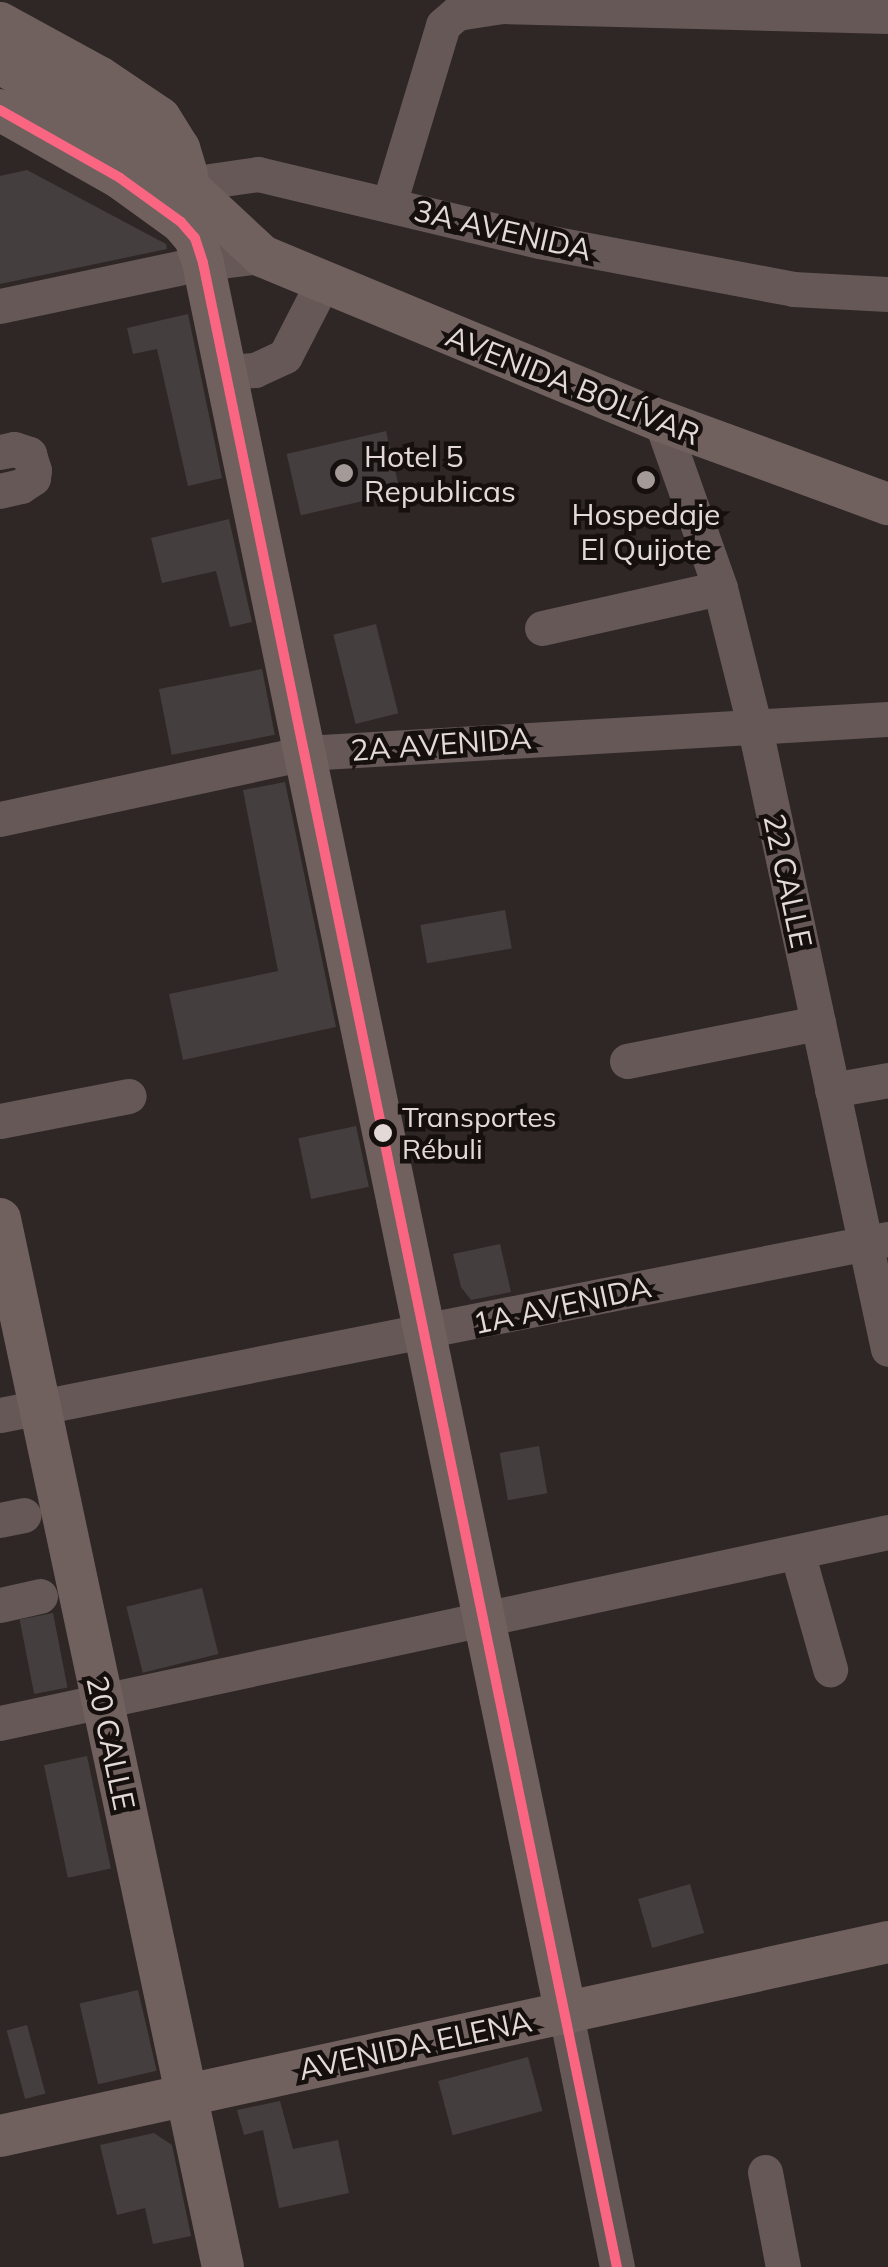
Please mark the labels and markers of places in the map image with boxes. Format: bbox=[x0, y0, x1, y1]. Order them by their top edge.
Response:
place label: Hotel 5 Republicas bbox=[364, 438, 516, 508]
marker: Hotel 5 Republicas bbox=[333, 462, 355, 484]
marker: Hospedaje El Quijote bbox=[635, 469, 657, 491]
place label: Hospedaje El Quijote bbox=[572, 496, 720, 566]
place label: Transportes Rébuli bbox=[402, 1100, 556, 1166]
marker: Transportes Rébuli bbox=[373, 1123, 393, 1143]

